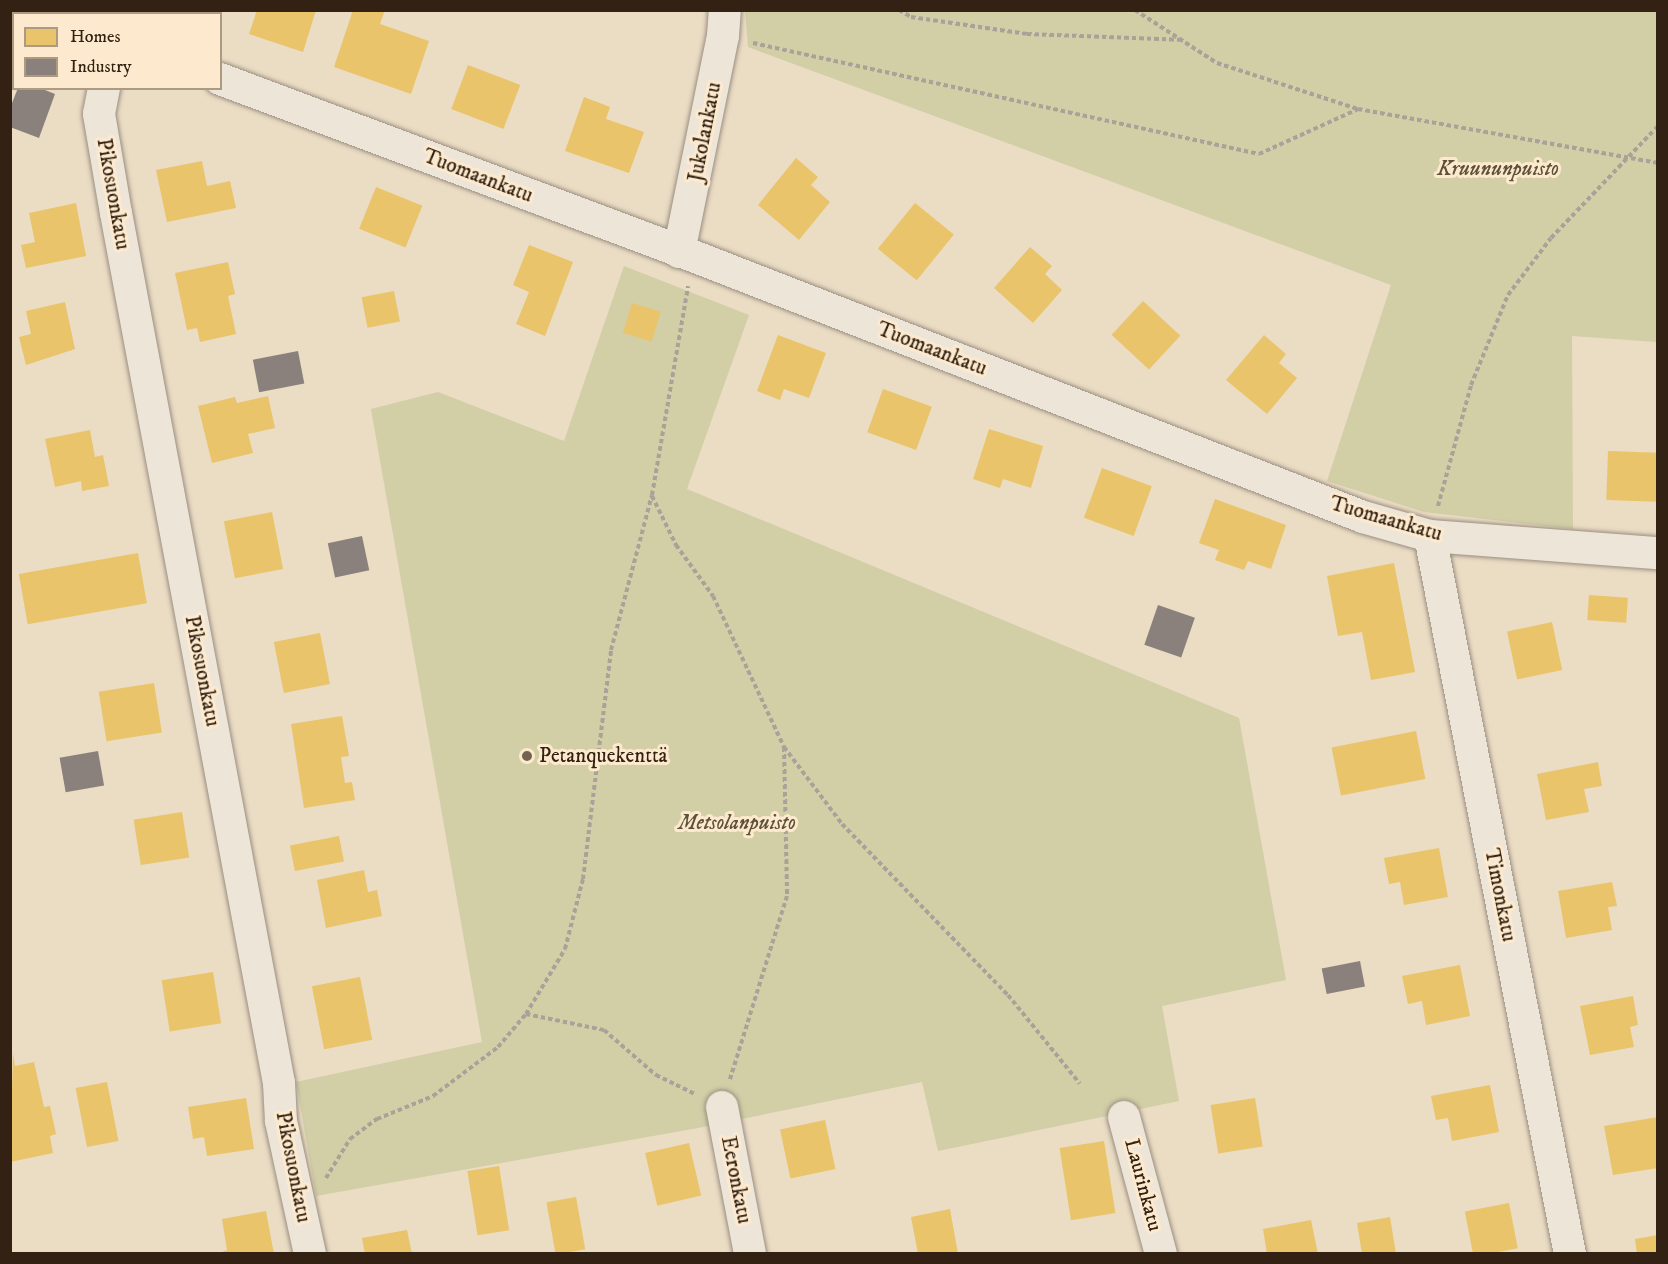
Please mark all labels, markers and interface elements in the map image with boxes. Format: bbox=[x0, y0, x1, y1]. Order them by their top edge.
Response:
legend bbox=[12, 12, 222, 90]
text: Homes bbox=[70, 26, 121, 48]
text: Industry bbox=[70, 56, 131, 78]
street label: Jukolankatu bbox=[683, 80, 727, 184]
street label: Pikosuonkatu bbox=[91, 136, 135, 252]
street label: Tuomaankatu bbox=[420, 144, 536, 208]
park label: Kruununpuisto bbox=[1437, 156, 1559, 182]
street label: Tuomaankatu bbox=[874, 317, 990, 381]
street label: Tuomaankatu bbox=[1327, 491, 1445, 547]
street label: Pikosuonkatu bbox=[179, 613, 225, 729]
place label: Petanquekenttä bbox=[539, 743, 668, 769]
marker: Petanquekenttä bbox=[520, 749, 534, 763]
park label: Metsolanpuisto bbox=[678, 810, 796, 836]
street label: Timonkatu bbox=[1479, 846, 1521, 944]
street label: Pikosuonkatu bbox=[270, 1109, 316, 1225]
street label: Eeronkatu bbox=[715, 1134, 757, 1226]
street label: Laurinkatu bbox=[1119, 1136, 1167, 1234]

